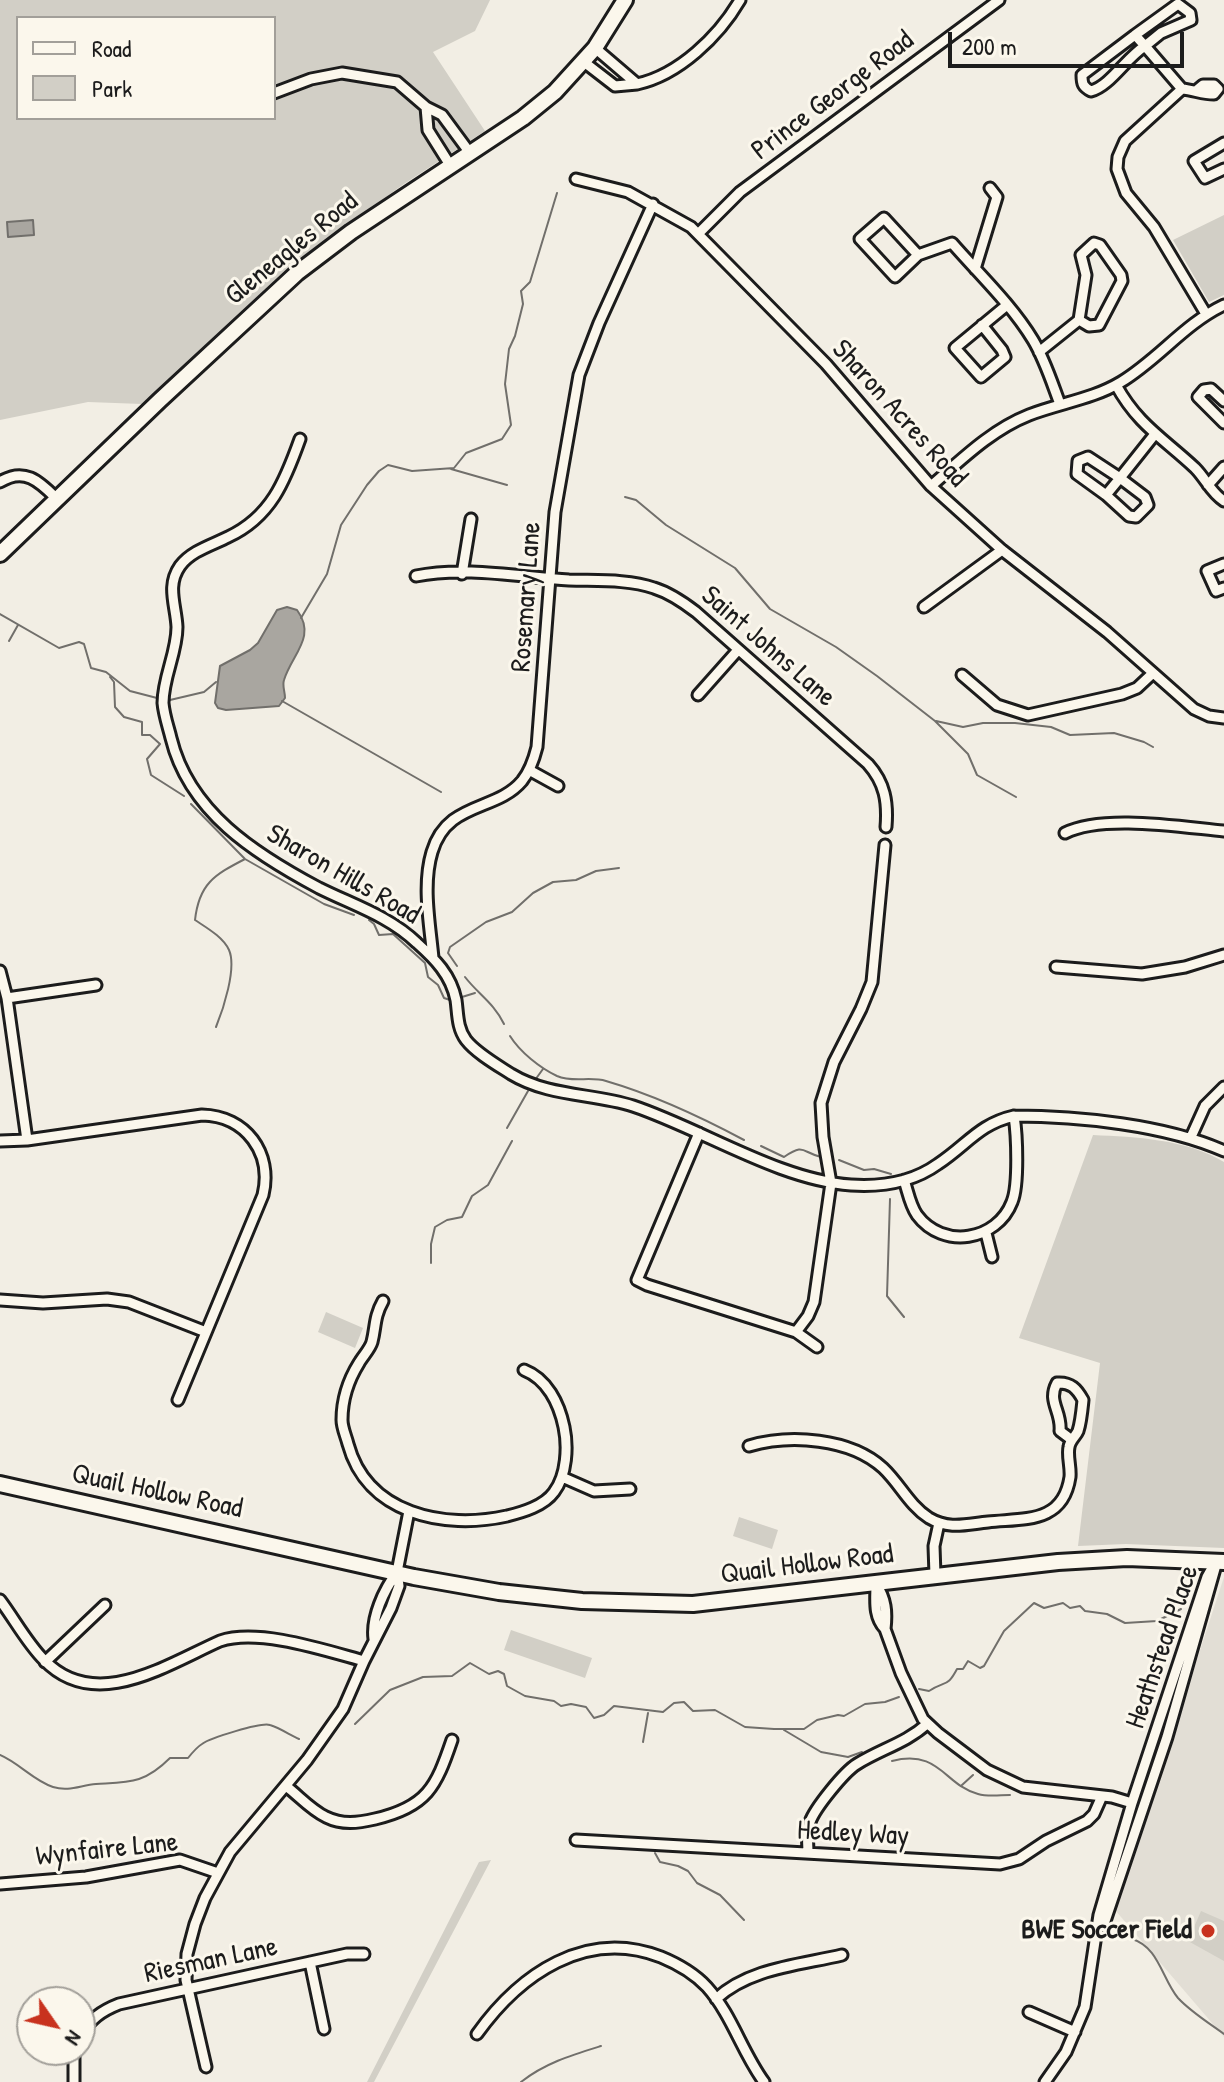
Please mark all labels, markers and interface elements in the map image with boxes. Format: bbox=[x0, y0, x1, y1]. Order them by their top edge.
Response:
legend bbox=[16, 16, 276, 120]
scale bar bbox=[952, 16, 1188, 66]
street label: Prince George Road bbox=[745, 24, 921, 168]
text: 200 m bbox=[962, 30, 1017, 62]
text: Road bbox=[92, 32, 131, 64]
text: Park bbox=[92, 72, 132, 104]
street label: Gleneagles Road bbox=[219, 185, 365, 313]
street label: Sharon Acres Road bbox=[824, 334, 974, 494]
street label: Rosemary Lane bbox=[505, 521, 549, 673]
street label: Saint Johns Lane bbox=[694, 579, 842, 715]
street label: Sharon Hills Road bbox=[260, 818, 426, 932]
street label: Quail Hollow Road bbox=[69, 1458, 245, 1526]
street label: Quail Hollow Road bbox=[719, 1538, 895, 1592]
street label: Heathstead Place bbox=[1119, 1561, 1207, 1733]
street label: Hedley Way bbox=[796, 1814, 910, 1854]
street label: Wynfaire Lane bbox=[34, 1826, 180, 1874]
place label: BWE Soccer Field bbox=[1021, 1914, 1192, 1948]
marker: BWE Soccer Field bbox=[1199, 1922, 1217, 1940]
street label: Riesman Lane bbox=[141, 1931, 281, 1991]
north arrow bbox=[16, 1986, 96, 2066]
text: N bbox=[59, 2025, 90, 2052]

